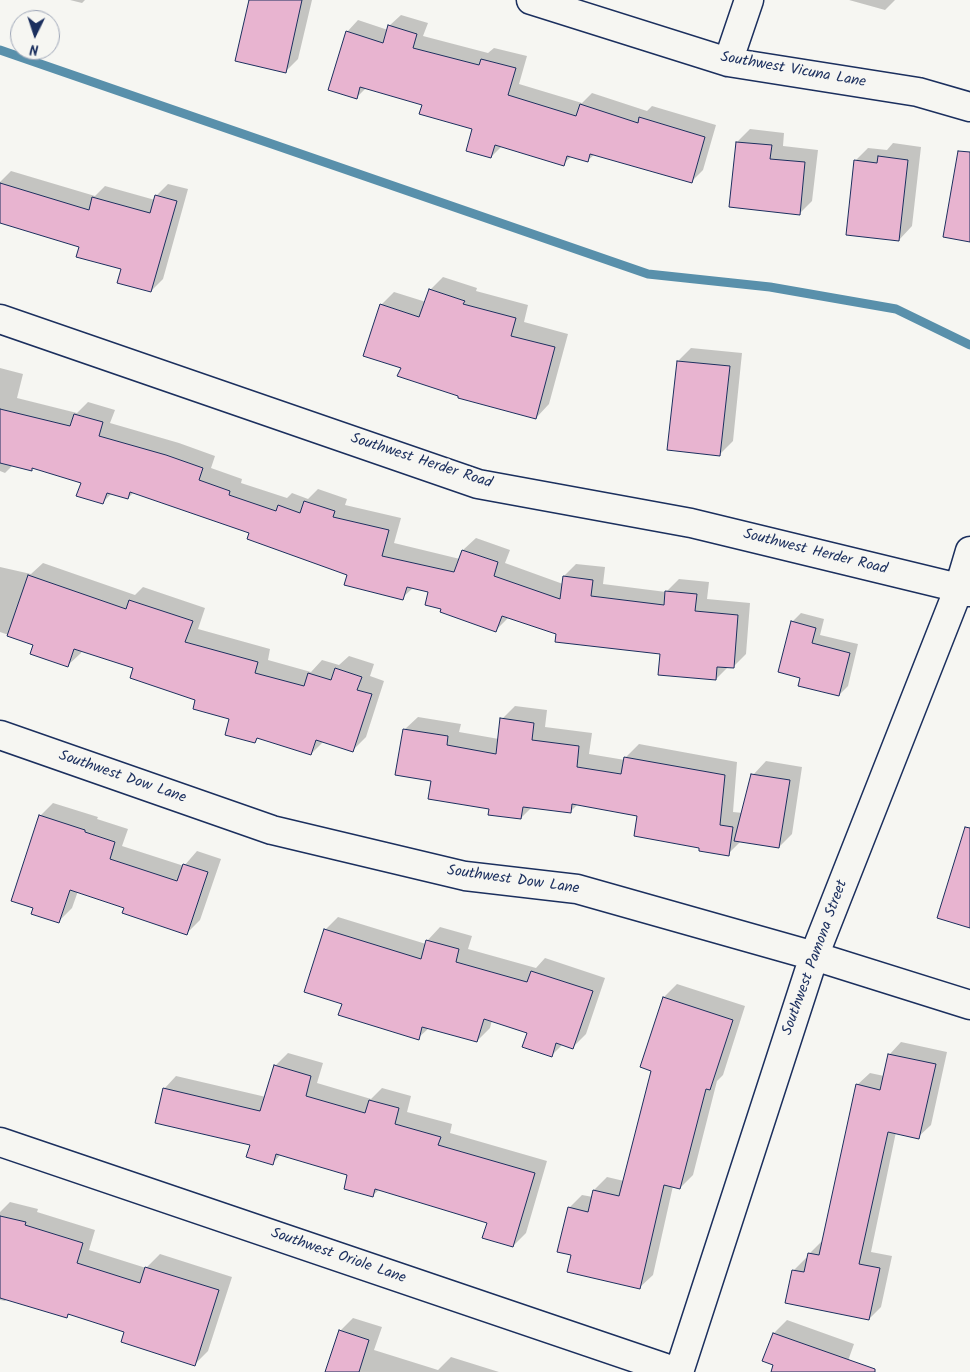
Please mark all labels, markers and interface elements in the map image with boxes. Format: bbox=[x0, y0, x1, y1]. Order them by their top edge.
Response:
north arrow bbox=[10, 10, 60, 60]
text: N bbox=[29, 38, 39, 60]
street label: Southwest Vicuna Lane bbox=[719, 49, 867, 93]
street label: Southwest Herder Road bbox=[348, 431, 494, 493]
street label: Southwest Herder Road bbox=[741, 526, 889, 580]
street label: Southwest Dow Lane bbox=[56, 748, 188, 808]
street label: Southwest Dow Lane bbox=[446, 863, 580, 899]
street label: Southwest Pamona Street bbox=[780, 878, 852, 1038]
street label: Southwest Oriole Lane bbox=[268, 1225, 408, 1289]

